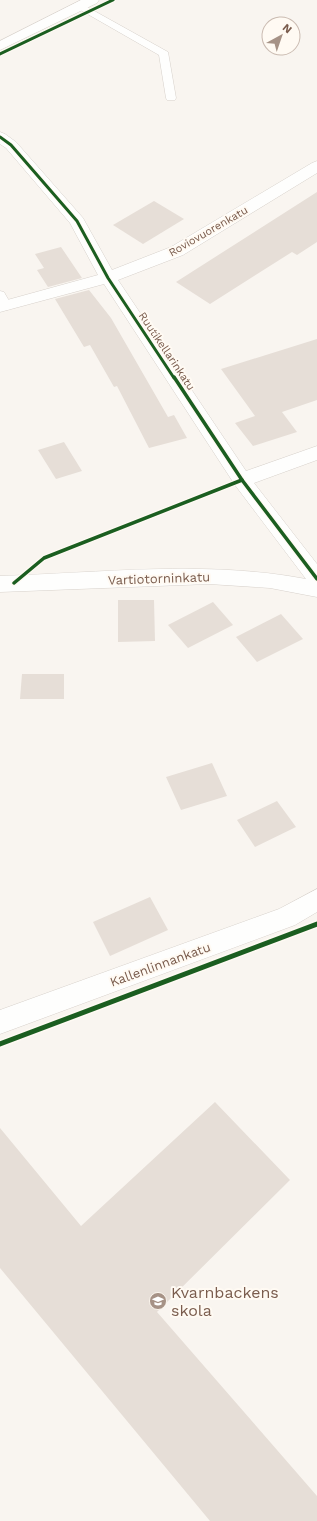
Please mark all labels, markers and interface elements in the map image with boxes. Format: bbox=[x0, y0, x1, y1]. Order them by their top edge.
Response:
north arrow bbox=[261, 16, 301, 56]
text: N bbox=[280, 21, 294, 36]
street label: Roviovuorenkatu bbox=[166, 204, 250, 259]
street label: Ruutikellarinkatu bbox=[136, 310, 198, 393]
street label: Vartiotorninkatu bbox=[108, 569, 210, 588]
street label: Kallenlinnankatu bbox=[108, 939, 213, 990]
place label: Kvarnbackens skola bbox=[171, 1283, 279, 1320]
school or university icon: Kvarnbackens skola bbox=[148, 1291, 168, 1311]

